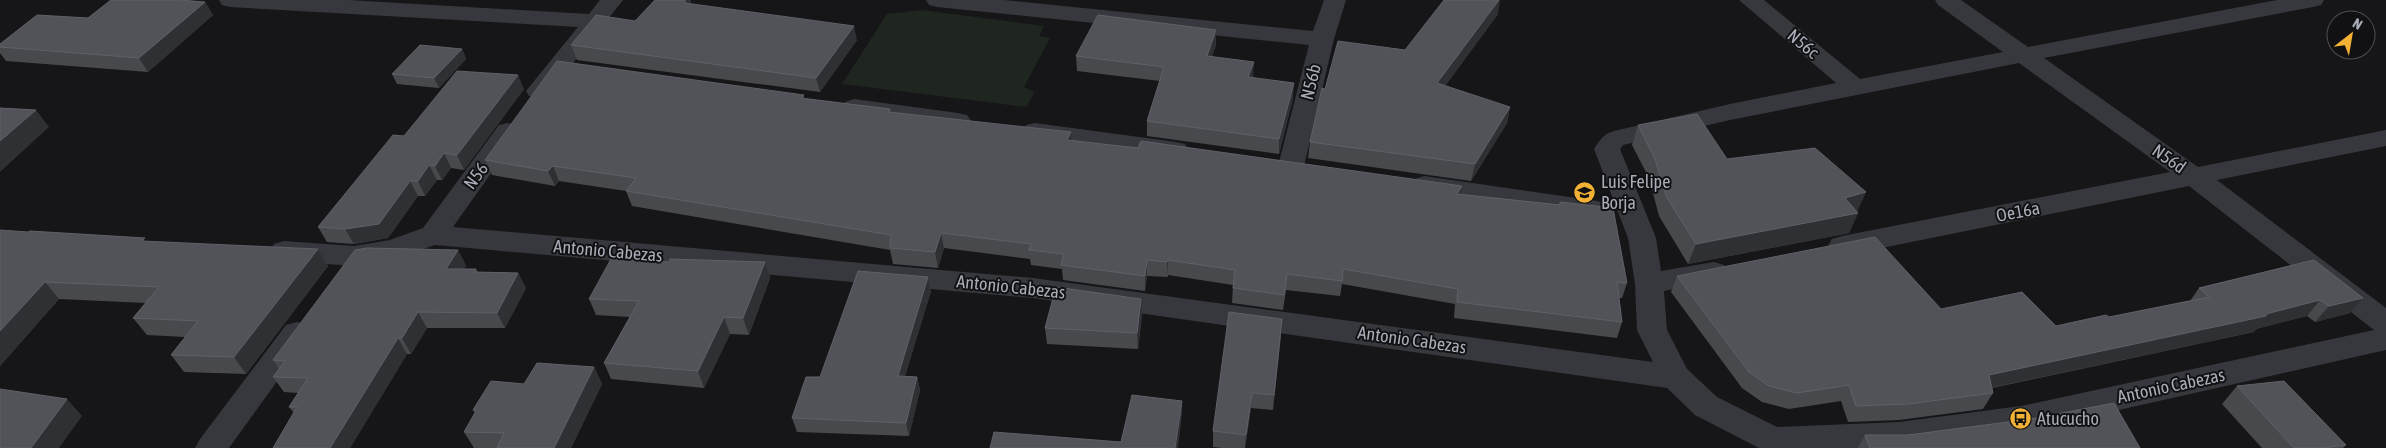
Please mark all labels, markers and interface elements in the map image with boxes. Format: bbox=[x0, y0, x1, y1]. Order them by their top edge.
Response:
north arrow bbox=[2326, 10, 2376, 60]
text: N bbox=[2350, 15, 2365, 33]
street label: N56c bbox=[1783, 25, 1823, 63]
street label: N56b bbox=[1296, 62, 1325, 102]
street label: N56d bbox=[2148, 140, 2190, 178]
street label: N56 bbox=[459, 158, 492, 193]
place label: Luis Felipe Borja bbox=[1601, 171, 1670, 213]
school or university icon: Luis Felipe Borja bbox=[1573, 180, 1597, 204]
street label: Oe16a bbox=[1994, 197, 2041, 226]
street label: Antonio Cabezas bbox=[553, 235, 663, 266]
street label: Antonio Cabezas bbox=[956, 270, 1066, 303]
street label: Antonio Cabezas bbox=[1357, 322, 1468, 358]
street label: Antonio Cabezas bbox=[2115, 364, 2226, 407]
bus stop icon: Atucucho bbox=[2009, 407, 2033, 431]
place label: Atucucho bbox=[2037, 408, 2099, 429]

